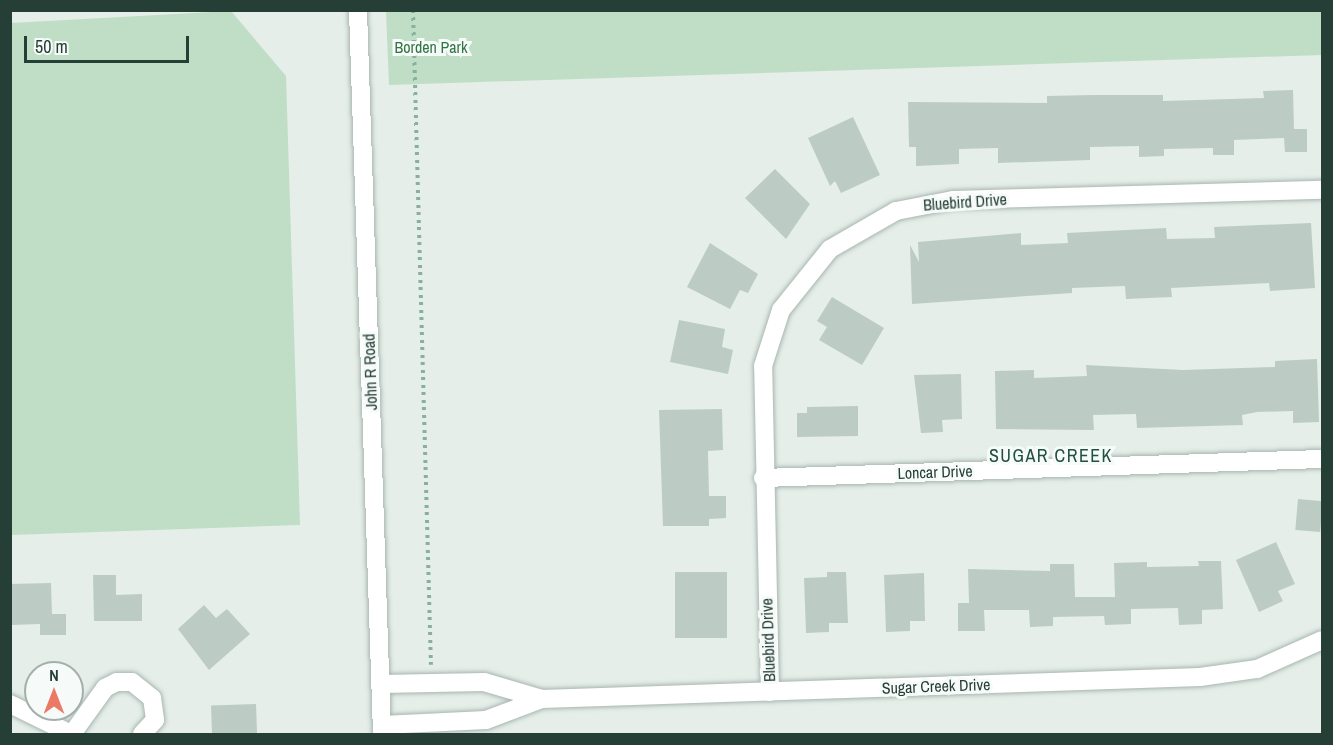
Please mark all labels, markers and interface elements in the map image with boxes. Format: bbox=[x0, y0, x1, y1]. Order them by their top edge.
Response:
scale bar bbox=[27, 24, 192, 62]
text: 50 m bbox=[35, 34, 68, 59]
park label: Borden Park bbox=[395, 37, 467, 57]
street label: Bluebird Drive bbox=[923, 189, 1007, 215]
street label: John R Road bbox=[359, 333, 381, 411]
district label: SUGAR CREEK bbox=[989, 445, 1113, 467]
street label: Loncar Drive bbox=[897, 461, 973, 483]
street label: Bluebird Drive bbox=[757, 598, 779, 682]
north arrow bbox=[24, 661, 84, 721]
text: N bbox=[49, 664, 59, 686]
street label: Sugar Creek Drive bbox=[881, 675, 991, 697]

